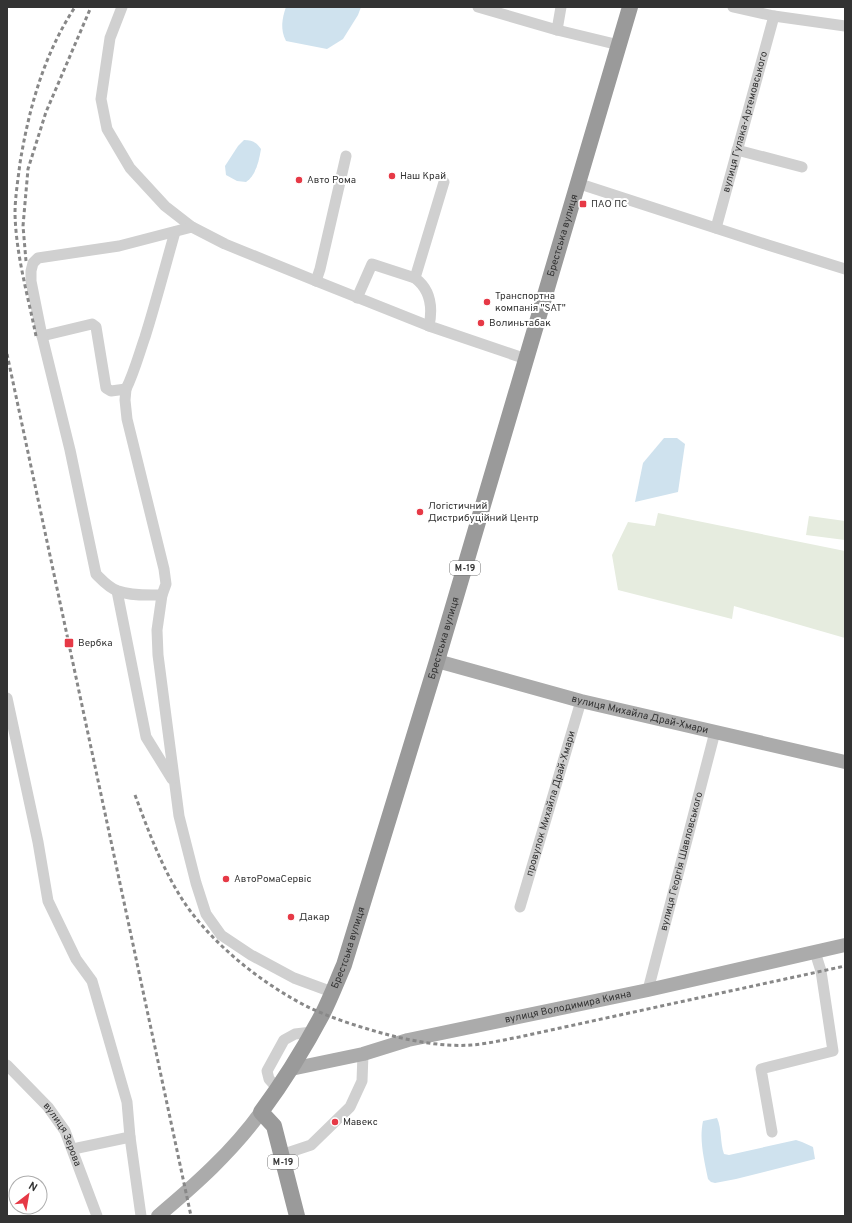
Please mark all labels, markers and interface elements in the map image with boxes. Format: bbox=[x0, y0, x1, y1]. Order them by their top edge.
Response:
street label: вулиця Гулака-Артемовського bbox=[720, 50, 771, 194]
place label: Наш Край bbox=[400, 170, 446, 183]
marker: Наш Край bbox=[387, 171, 397, 181]
place label: Авто Рома bbox=[307, 174, 356, 187]
marker: Авто Рома bbox=[294, 175, 304, 185]
street label: Брестська вулиця bbox=[544, 192, 581, 278]
place label: ПАО ПС bbox=[591, 198, 627, 211]
marker: ПАО ПС bbox=[578, 199, 588, 209]
place label: Транспортна компанія "SAT" bbox=[495, 290, 566, 315]
marker: Транспортна компанія "SAT" bbox=[482, 297, 492, 307]
place label: Волиньтабак bbox=[489, 317, 551, 330]
marker: Волиньтабак bbox=[476, 318, 486, 328]
place label: Логістичний Дистрибуційний Центр bbox=[428, 500, 539, 525]
marker: Логістичний Дистрибуційний Центр bbox=[415, 507, 425, 517]
road number: М-19 bbox=[450, 561, 480, 575]
street label: Брестська вулиця bbox=[425, 595, 462, 681]
marker: Вербка bbox=[63, 637, 75, 649]
place label: Вербка bbox=[78, 637, 112, 650]
street label: вулиця Михайла Драй-Хмари bbox=[570, 692, 710, 737]
street label: провулок Михайла Драй-Хмари bbox=[523, 729, 578, 878]
street label: вулиця Георгія Шавловського bbox=[657, 790, 706, 932]
place label: АвтоРомаСервіс bbox=[234, 873, 311, 886]
marker: АвтоРомаСервіс bbox=[221, 874, 231, 884]
street label: Брестська вулиця bbox=[328, 905, 368, 991]
place label: Дакар bbox=[299, 911, 330, 924]
marker: Дакар bbox=[286, 912, 296, 922]
street label: вулиця Володимира Кияна bbox=[503, 987, 632, 1026]
street label: вулиця Зерова bbox=[40, 1099, 84, 1168]
place label: Мавекс bbox=[343, 1116, 378, 1129]
marker: Мавекс bbox=[330, 1117, 340, 1127]
road number: М-19 bbox=[268, 1155, 298, 1169]
north arrow bbox=[8, 1175, 48, 1215]
text: N bbox=[26, 1179, 40, 1195]

